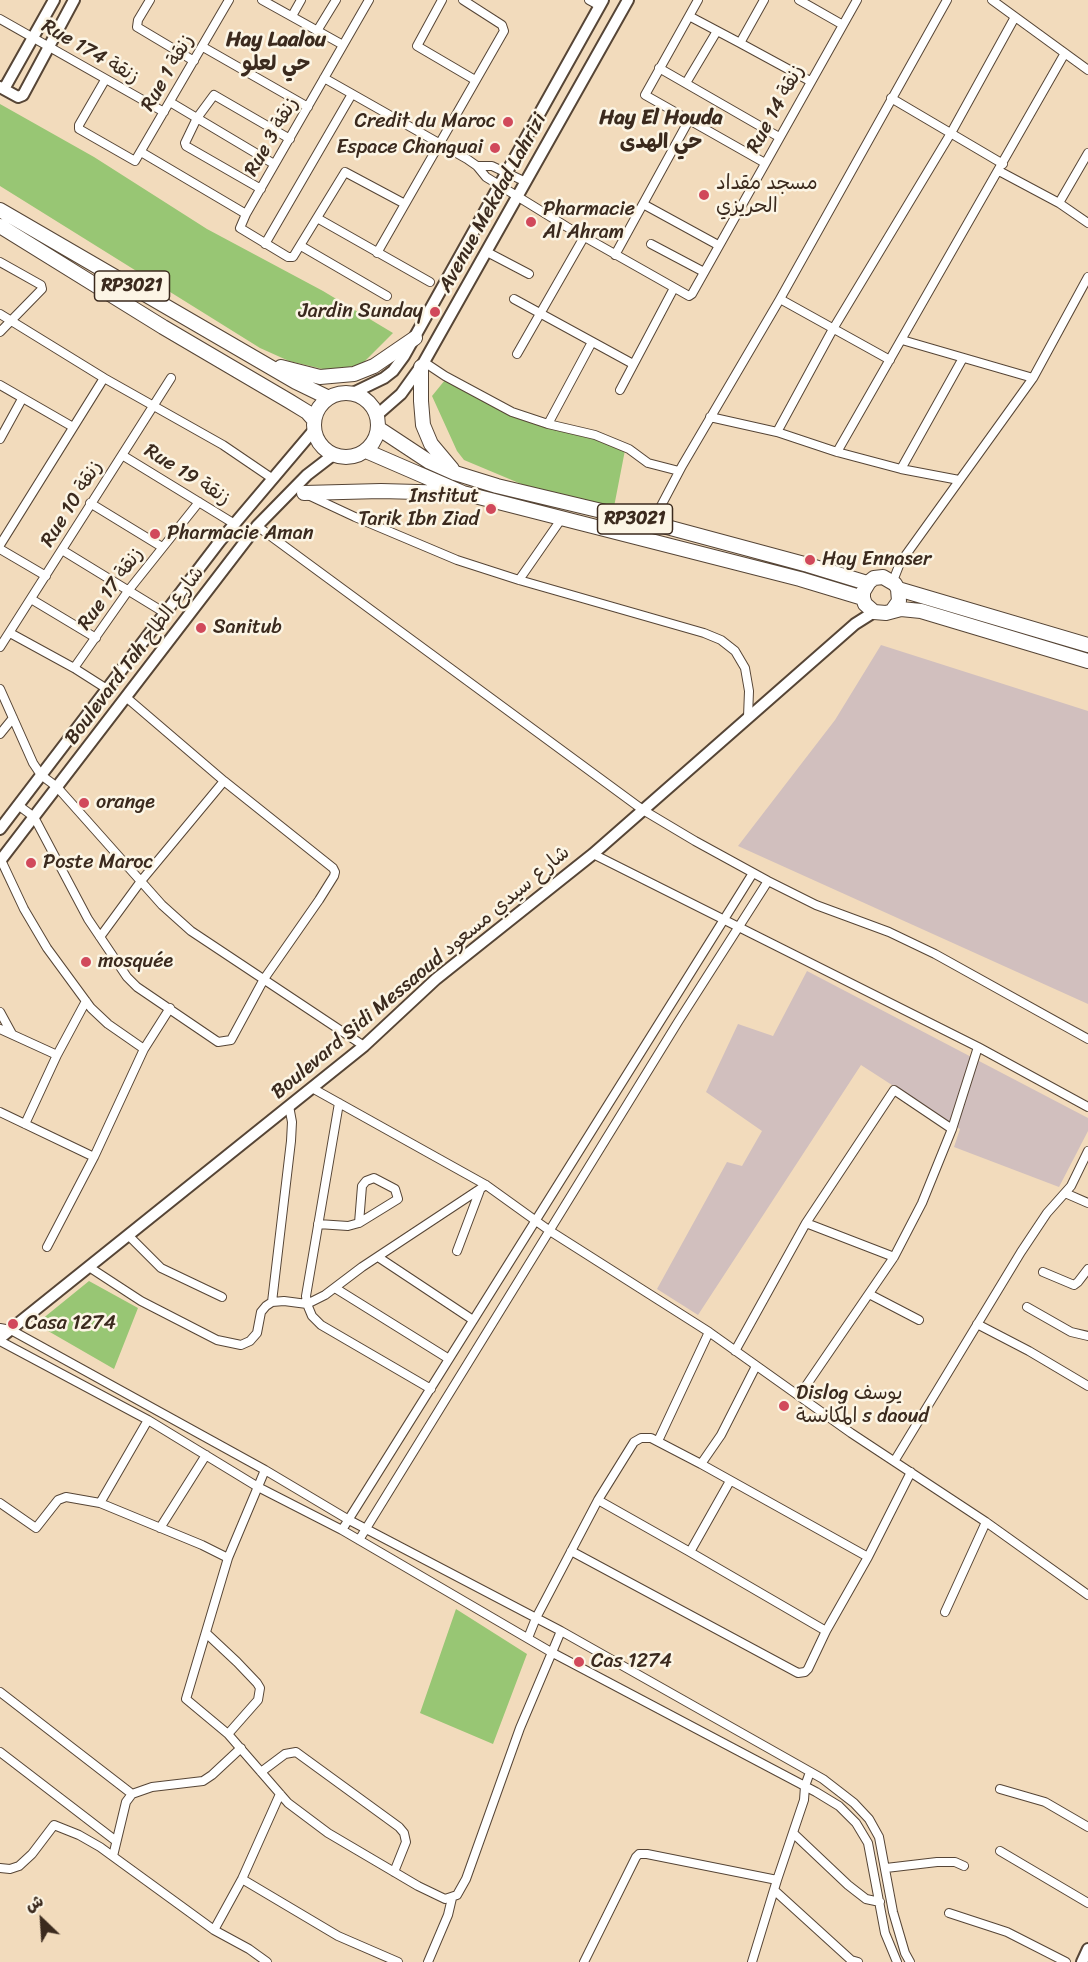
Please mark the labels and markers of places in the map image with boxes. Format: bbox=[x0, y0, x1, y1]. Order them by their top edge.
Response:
place label: Credit du Maroc bbox=[355, 110, 496, 134]
marker: Credit du Maroc bbox=[501, 115, 515, 129]
place label: Espace Changuai bbox=[336, 136, 483, 160]
marker: Espace Changuai bbox=[488, 141, 502, 155]
place label: مسجد مقداد الحريزي bbox=[716, 172, 818, 219]
marker: مسجد مقداد الحريزي bbox=[697, 188, 711, 202]
place label: Pharmacie Al Ahram bbox=[543, 198, 635, 245]
marker: Pharmacie Al Ahram bbox=[524, 215, 538, 229]
place label: Jardin Sunday bbox=[298, 300, 423, 324]
marker: Jardin Sunday bbox=[428, 305, 442, 319]
place label: Institut Tarik Ibn Ziad bbox=[358, 485, 479, 532]
marker: Institut Tarik Ibn Ziad bbox=[484, 502, 498, 516]
place label: Pharmacie Aman bbox=[167, 522, 314, 546]
marker: Pharmacie Aman bbox=[148, 527, 162, 541]
place label: Hay Ennaser bbox=[822, 548, 931, 572]
marker: Hay Ennaser bbox=[803, 553, 817, 567]
place label: Sanitub bbox=[213, 616, 282, 640]
marker: Sanitub bbox=[194, 621, 208, 635]
place label: orange bbox=[96, 791, 155, 815]
marker: orange bbox=[77, 796, 91, 810]
place label: Poste Maroc bbox=[43, 851, 153, 875]
marker: Poste Maroc bbox=[24, 856, 38, 870]
place label: mosquée bbox=[98, 950, 173, 974]
marker: mosquée bbox=[79, 955, 93, 969]
place label: Casa 1274 bbox=[25, 1312, 116, 1336]
marker: Casa 1274 bbox=[6, 1317, 20, 1331]
place label: Dislog يوسف المكانسة s daoud bbox=[796, 1382, 929, 1429]
marker: Dislog يوسف المكانسة s daoud bbox=[777, 1399, 791, 1413]
place label: Cas 1274 bbox=[591, 1650, 672, 1674]
marker: Cas 1274 bbox=[572, 1655, 586, 1669]

